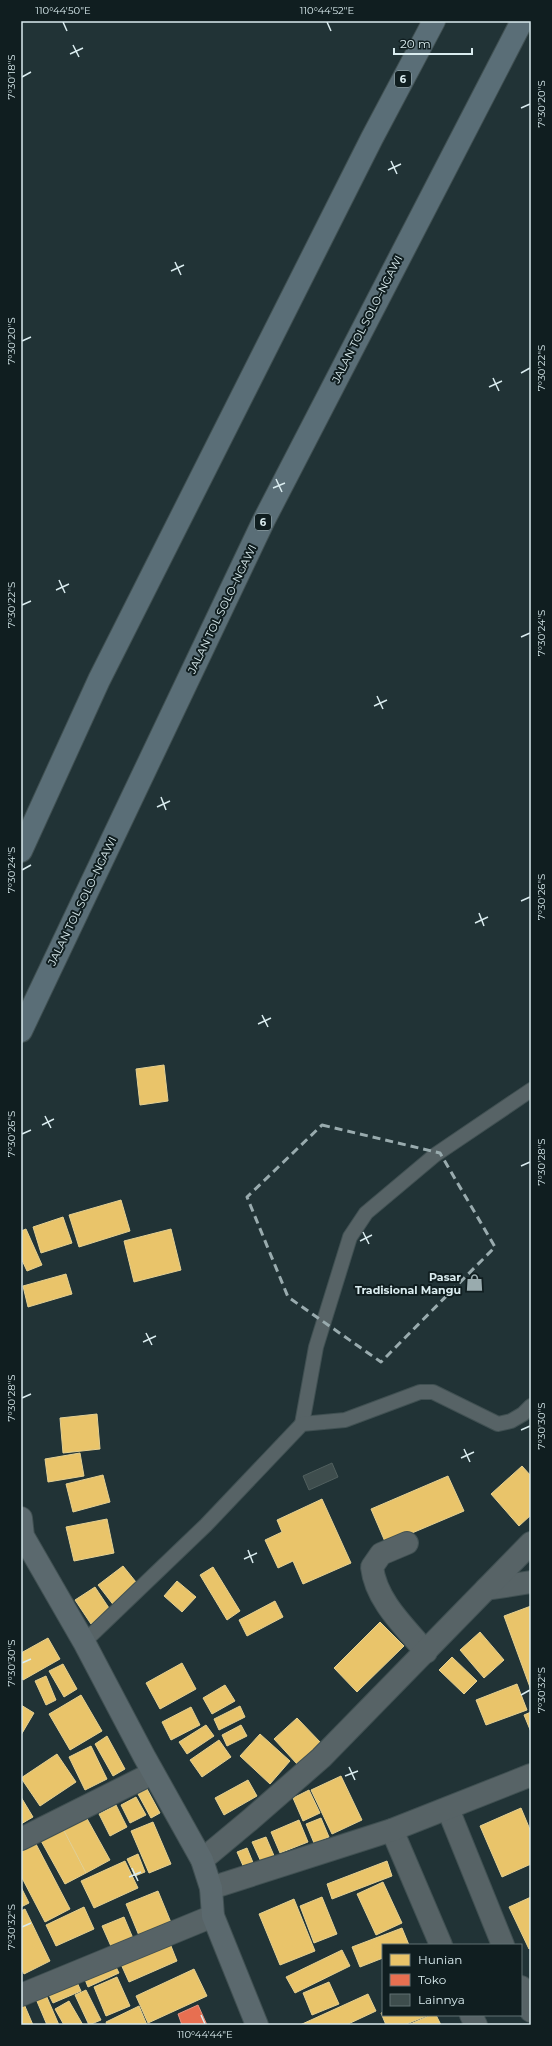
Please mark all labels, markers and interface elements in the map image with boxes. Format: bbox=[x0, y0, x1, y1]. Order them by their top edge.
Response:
text: 110°44'50"E bbox=[35, 4, 91, 17]
text: 110°44'52"E bbox=[300, 4, 354, 17]
scale bar bbox=[394, 30, 472, 56]
text: 20 m bbox=[400, 36, 431, 51]
text: 7°30'18"S bbox=[5, 54, 18, 100]
road number: 6 bbox=[395, 71, 411, 87]
text: 7°30'20"S bbox=[535, 80, 548, 128]
street label: JALAN TOL SOLO–NGAWI bbox=[328, 253, 405, 386]
text: 7°30'20"S bbox=[5, 317, 18, 365]
text: 7°30'22"S bbox=[535, 345, 548, 391]
road number: 6 bbox=[255, 514, 271, 530]
street label: JALAN TOL SOLO–NGAWI bbox=[184, 542, 259, 677]
text: 7°30'22"S bbox=[5, 582, 18, 628]
text: 7°30'24"S bbox=[535, 610, 548, 656]
street label: JALAN TOL SOLO–NGAWI bbox=[44, 834, 119, 969]
text: 7°30'24"S bbox=[5, 847, 18, 893]
text: 7°30'26"S bbox=[535, 874, 548, 920]
text: 7°30'26"S bbox=[5, 1111, 18, 1157]
text: 7°30'28"S bbox=[535, 1139, 548, 1185]
place label: Pasar Tradisional Mangu bbox=[355, 1270, 461, 1297]
shop icon: Pasar Tradisional Mangu bbox=[464, 1273, 484, 1293]
text: 7°30'28"S bbox=[5, 1375, 18, 1421]
text: 7°30'30"S bbox=[535, 1402, 548, 1450]
text: 7°30'30"S bbox=[5, 1639, 18, 1687]
text: 7°30'32"S bbox=[535, 1667, 548, 1713]
text: 7°30'32"S bbox=[5, 1904, 18, 1950]
legend bbox=[382, 1944, 522, 2016]
text: Hunian bbox=[418, 1952, 462, 1967]
text: Toko bbox=[418, 1972, 446, 1987]
text: Lainnya bbox=[418, 1992, 465, 2007]
text: 110°44'44"E bbox=[177, 2028, 233, 2041]

